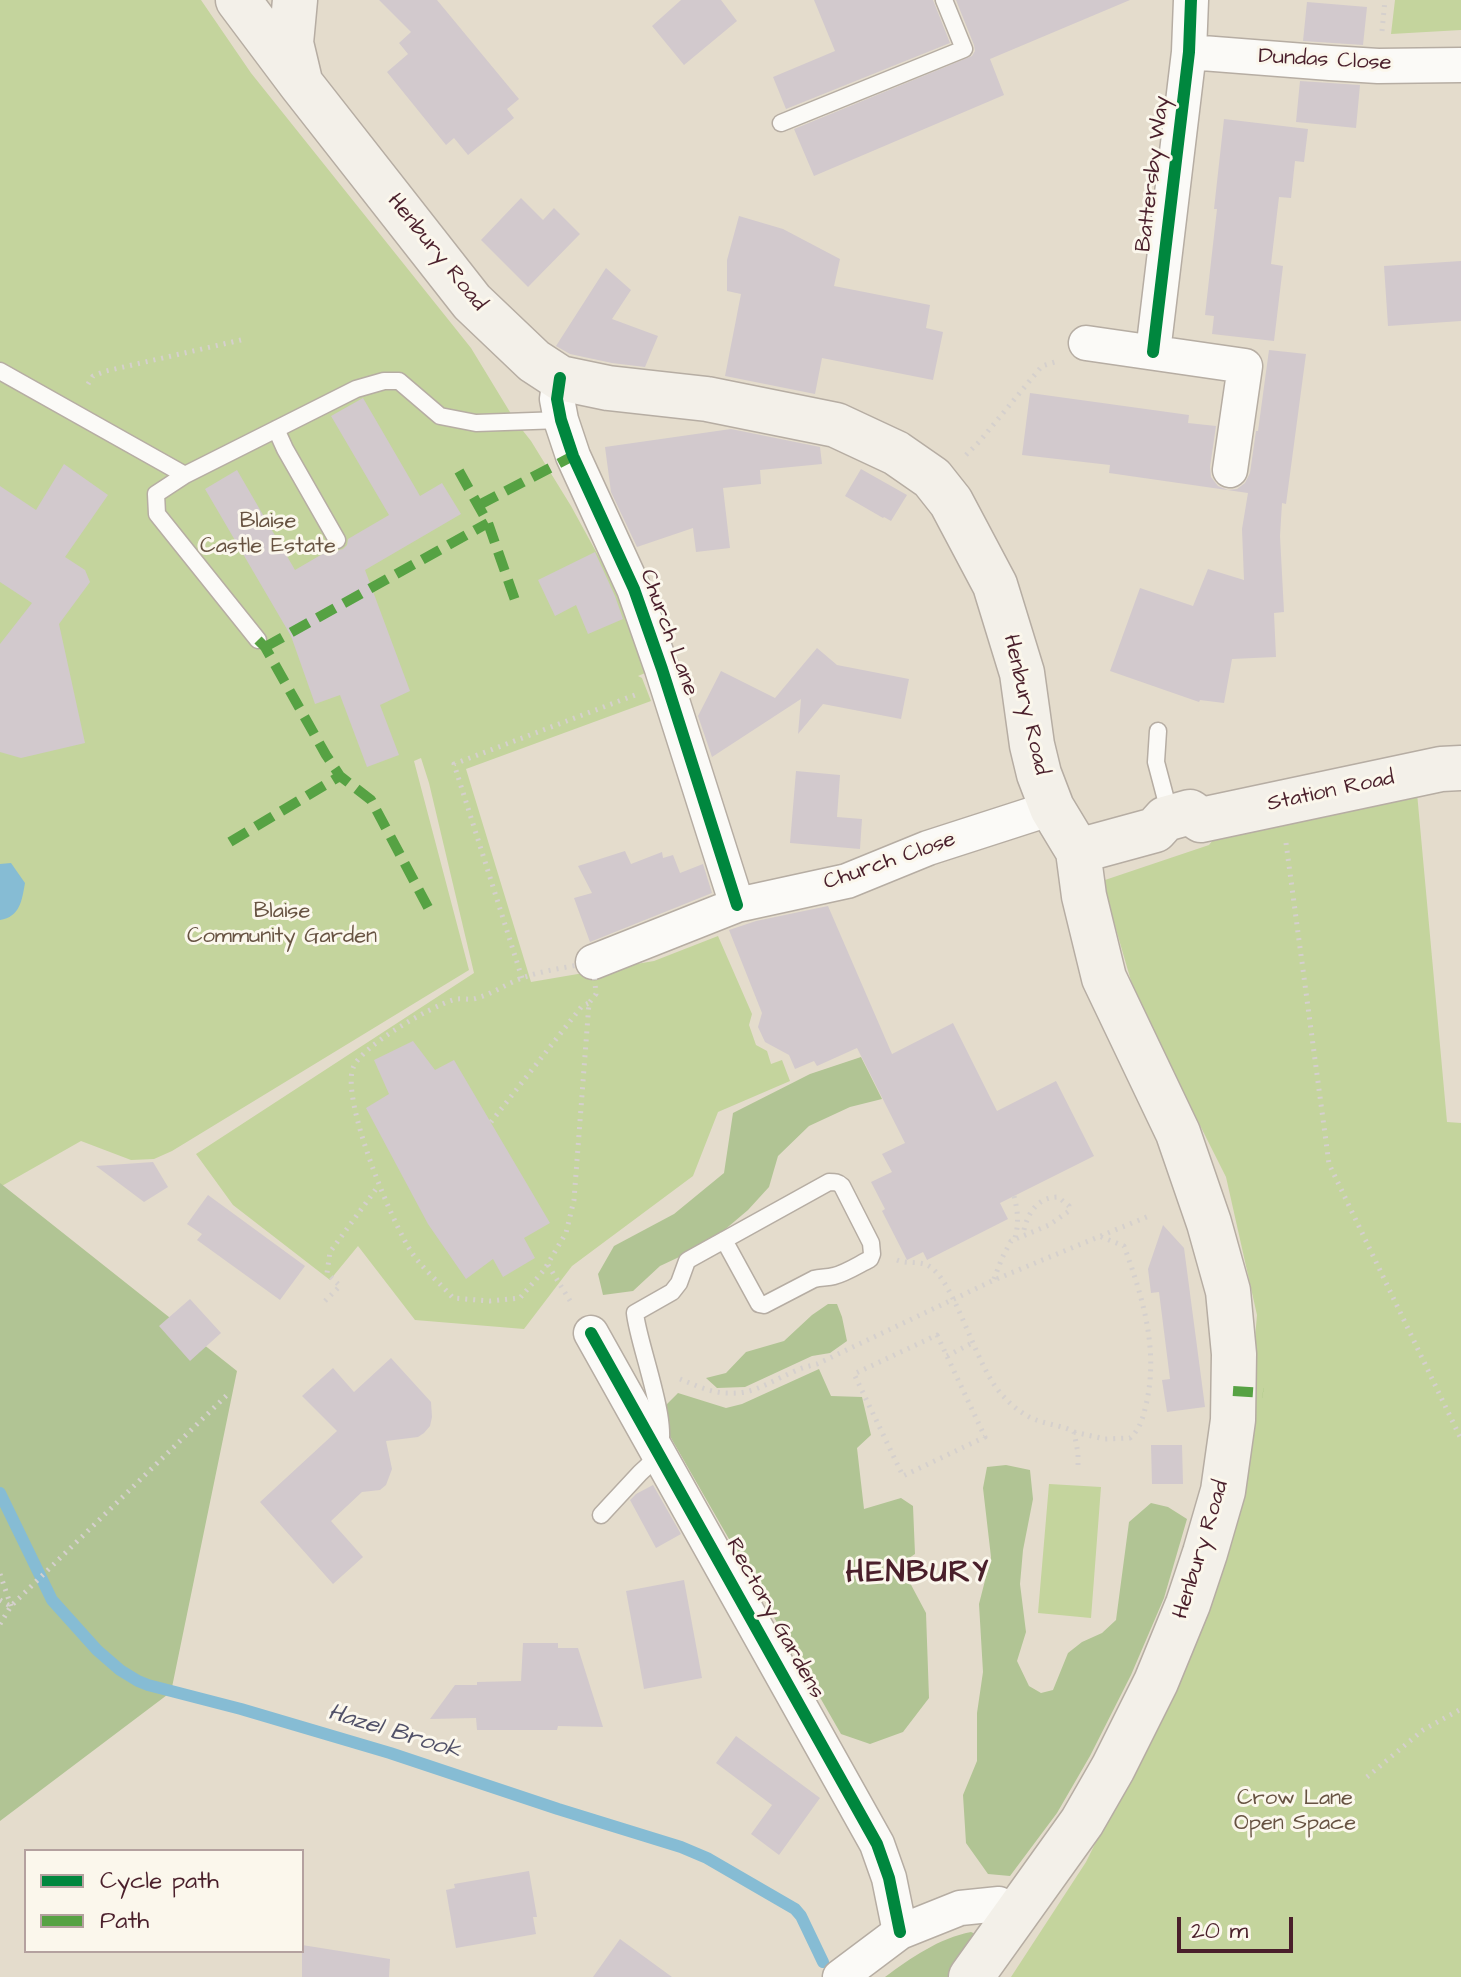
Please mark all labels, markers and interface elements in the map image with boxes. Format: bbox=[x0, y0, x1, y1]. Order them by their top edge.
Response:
street label: Dundas Close bbox=[1258, 44, 1392, 78]
street label: Battersby Way bbox=[1131, 95, 1177, 253]
street label: Henbury Road bbox=[381, 189, 491, 317]
park label: Blaise Castle Estate bbox=[200, 509, 336, 560]
street label: Church Lane bbox=[633, 566, 703, 700]
street label: Henbury Road bbox=[996, 632, 1054, 778]
street label: Station Road bbox=[1265, 766, 1397, 818]
street label: Church Close bbox=[821, 827, 959, 897]
park label: Blaise Community Garden bbox=[187, 899, 377, 950]
street label: Henbury Road bbox=[1168, 1478, 1236, 1622]
street label: Rectory Gardens bbox=[719, 1534, 829, 1704]
district label: HENBURY bbox=[846, 1557, 990, 1593]
water label: Hazel Brook bbox=[324, 1699, 464, 1767]
park label: Crow Lane Open Space bbox=[1234, 1786, 1356, 1838]
legend bbox=[24, 1849, 304, 1953]
text: Cycle path bbox=[100, 1864, 219, 1898]
scale bar bbox=[1181, 1901, 1297, 1951]
text: Path bbox=[100, 1904, 149, 1938]
text: 20 m bbox=[1191, 1914, 1248, 1948]

